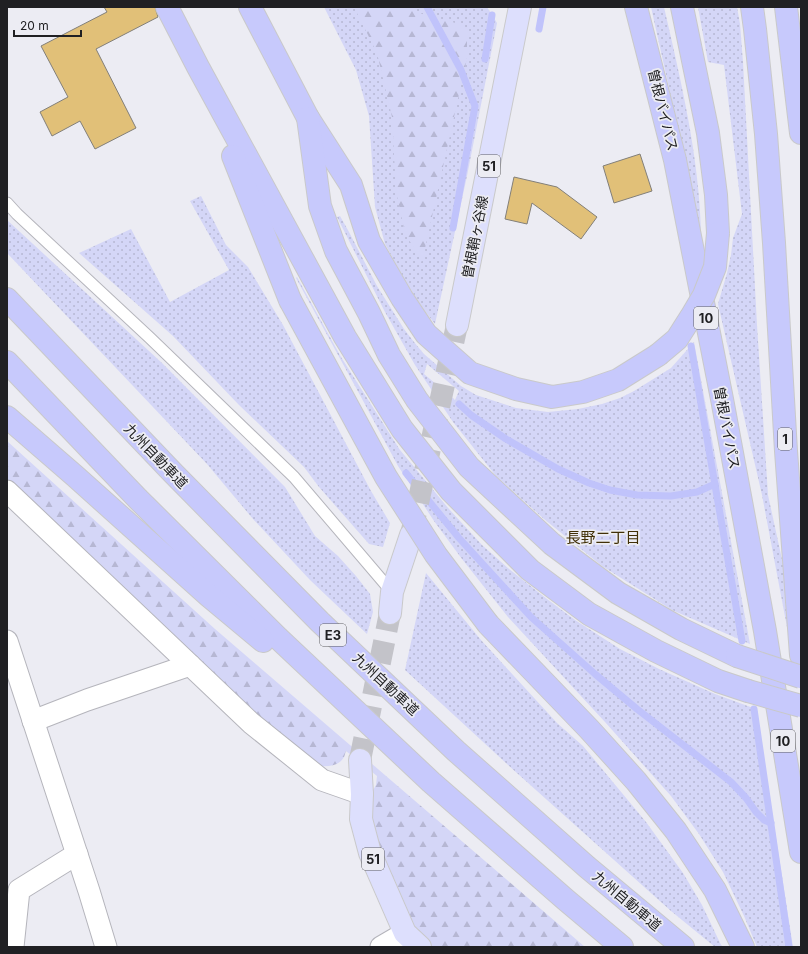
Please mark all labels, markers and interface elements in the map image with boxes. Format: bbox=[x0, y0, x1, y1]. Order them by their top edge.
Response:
scale bar bbox=[14, 12, 81, 38]
text: 20 m bbox=[20, 18, 49, 33]
street label: 曽根バイパス bbox=[645, 67, 682, 153]
road number: 51 bbox=[478, 155, 500, 177]
street label: 曽根鞘ヶ谷線 bbox=[458, 194, 491, 280]
road number: 10 bbox=[694, 307, 718, 329]
street label: 曽根バイパス bbox=[711, 385, 744, 471]
street label: 九州自動車道 bbox=[121, 420, 192, 492]
road number: 1 bbox=[778, 428, 792, 450]
district label: 長野二丁目 bbox=[565, 528, 641, 547]
road number: E3 bbox=[320, 624, 346, 646]
street label: 九州自動車道 bbox=[350, 649, 423, 718]
road number: 10 bbox=[771, 730, 795, 752]
road number: 51 bbox=[362, 848, 384, 870]
street label: 九州自動車道 bbox=[590, 867, 665, 934]

